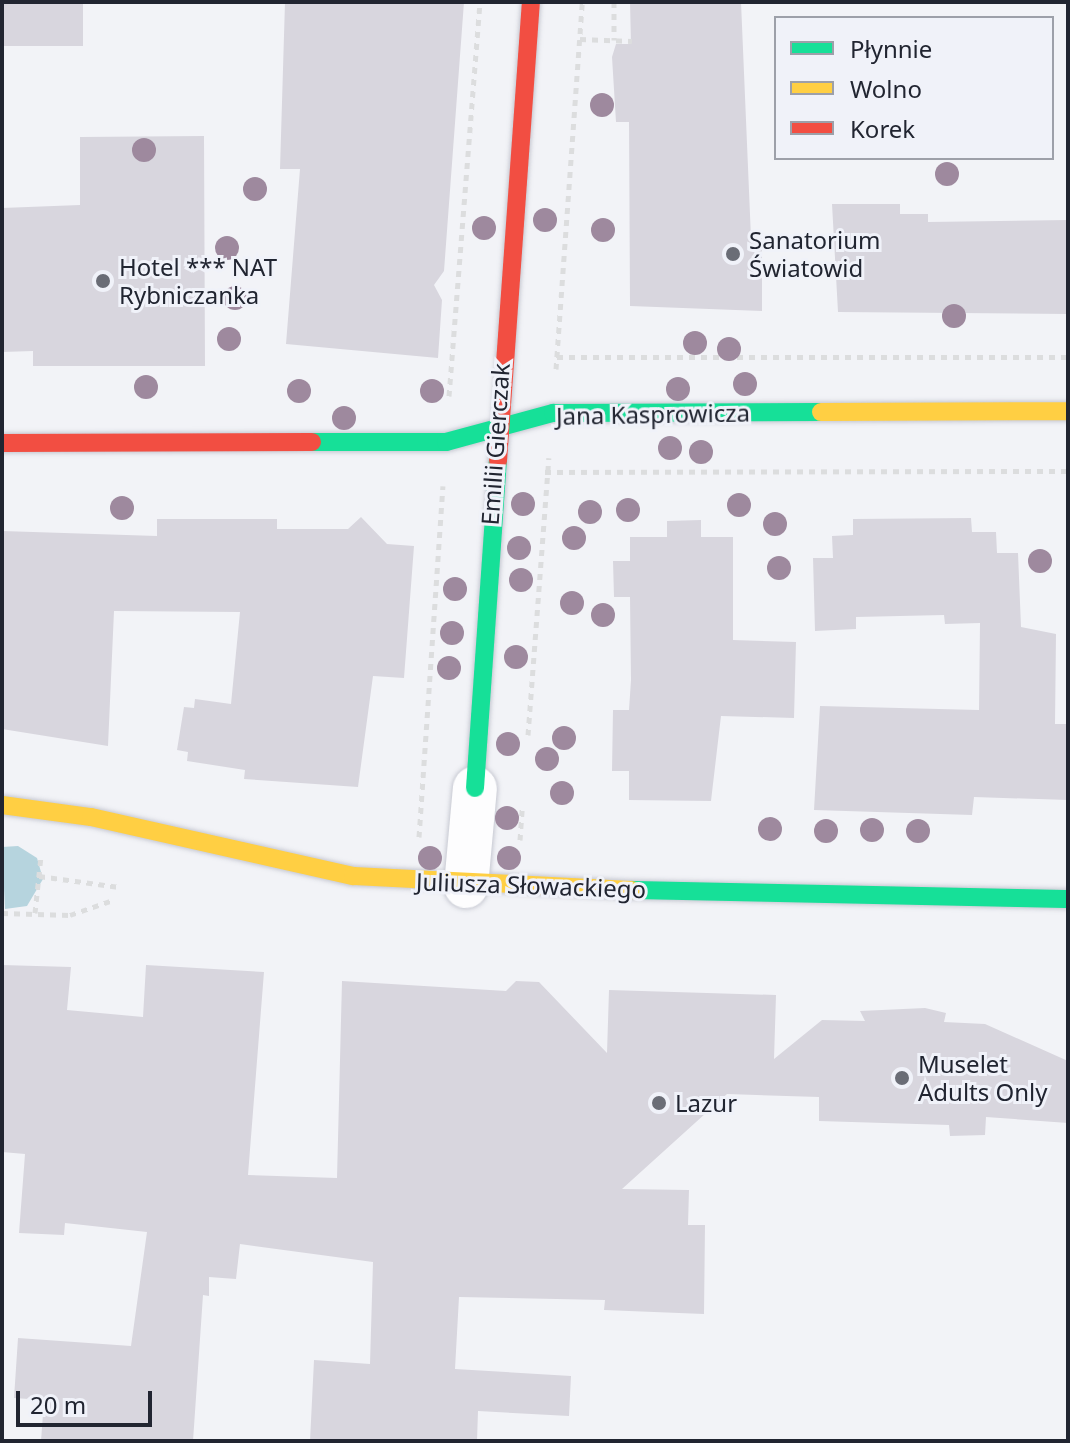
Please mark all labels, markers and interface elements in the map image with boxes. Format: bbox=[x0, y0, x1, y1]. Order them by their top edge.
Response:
legend bbox=[774, 16, 1054, 160]
text: Płynnie bbox=[850, 32, 932, 65]
text: Wolno bbox=[850, 72, 922, 105]
text: Korek bbox=[850, 112, 915, 145]
place label: Sanatorium Światowid bbox=[749, 226, 880, 282]
marker: Sanatorium Światowid bbox=[724, 245, 742, 263]
place label: Hotel *** NAT Rybniczanka bbox=[119, 253, 277, 309]
marker: Hotel *** NAT Rybniczanka bbox=[94, 272, 112, 290]
street label: Emilii Gierczak bbox=[475, 362, 515, 526]
street label: Jana Kasprowicza bbox=[556, 398, 750, 430]
street label: Juliusza Słowackiego bbox=[415, 867, 647, 903]
place label: Muselet Adults Only bbox=[918, 1050, 1048, 1106]
marker: Muselet Adults Only bbox=[893, 1069, 911, 1087]
place label: Lazur bbox=[675, 1089, 737, 1117]
marker: Lazur bbox=[650, 1094, 668, 1112]
scale bar bbox=[20, 1375, 156, 1425]
text: 20 m bbox=[30, 1388, 86, 1421]

